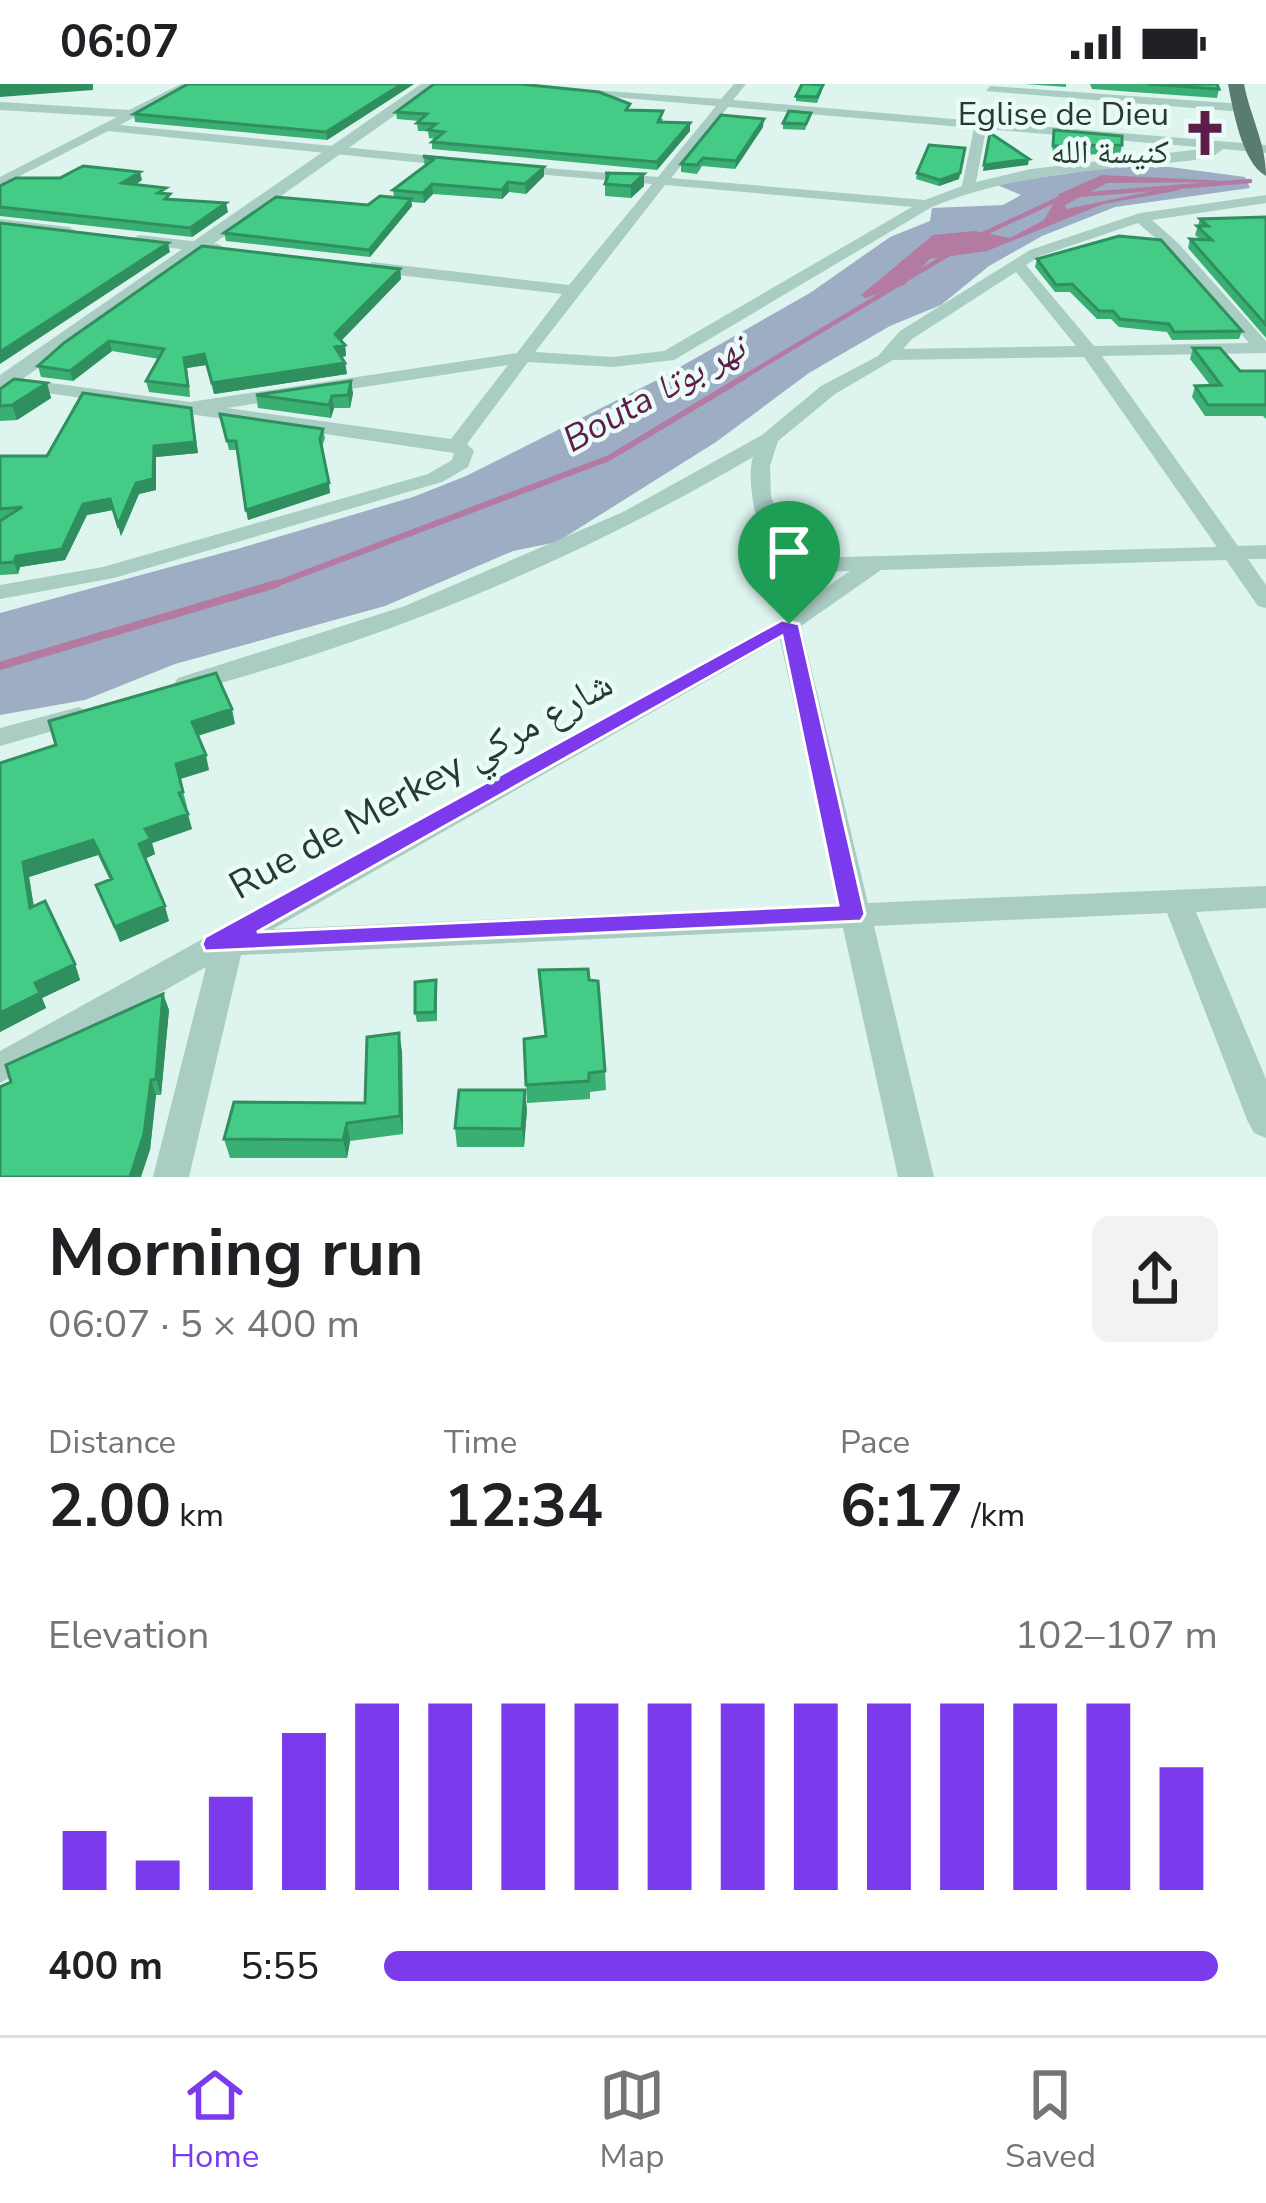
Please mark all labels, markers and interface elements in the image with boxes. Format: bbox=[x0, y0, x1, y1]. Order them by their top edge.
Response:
text: 06:07 bbox=[60, 12, 179, 73]
place label: Eglise de Dieu كنيسة الله bbox=[958, 92, 1169, 175]
church icon: Eglise de Dieu كنيسة الله bbox=[1180, 108, 1230, 158]
water label: Bouta نهر بوتا bbox=[554, 321, 759, 464]
pin bbox=[738, 501, 840, 624]
icon: arrive bbox=[756, 519, 822, 585]
street label: Rue de Merkey شارع مركي bbox=[220, 657, 624, 916]
text: Morning run bbox=[48, 1208, 424, 1298]
button: share bbox=[1092, 1216, 1218, 1342]
text: 06:07 · 5 × 400 m bbox=[48, 1298, 360, 1351]
text: Distance bbox=[48, 1420, 176, 1465]
text: Time bbox=[444, 1420, 517, 1465]
text: Pace bbox=[840, 1420, 910, 1465]
text: 2.00 bbox=[48, 1465, 171, 1547]
text: 12:34 bbox=[444, 1465, 603, 1547]
text: 6:17 bbox=[840, 1465, 963, 1547]
text: km bbox=[171, 1493, 224, 1538]
text: /km bbox=[963, 1493, 1025, 1538]
text: Elevation bbox=[48, 1609, 209, 1662]
text: 102–107 m bbox=[1015, 1609, 1218, 1662]
text: 400 m bbox=[48, 1940, 163, 1993]
text: 5:55 bbox=[240, 1940, 319, 1993]
tab: Home bbox=[170, 2062, 259, 2179]
tab: Map bbox=[599, 2062, 665, 2179]
tab: Saved bbox=[1005, 2062, 1096, 2179]

